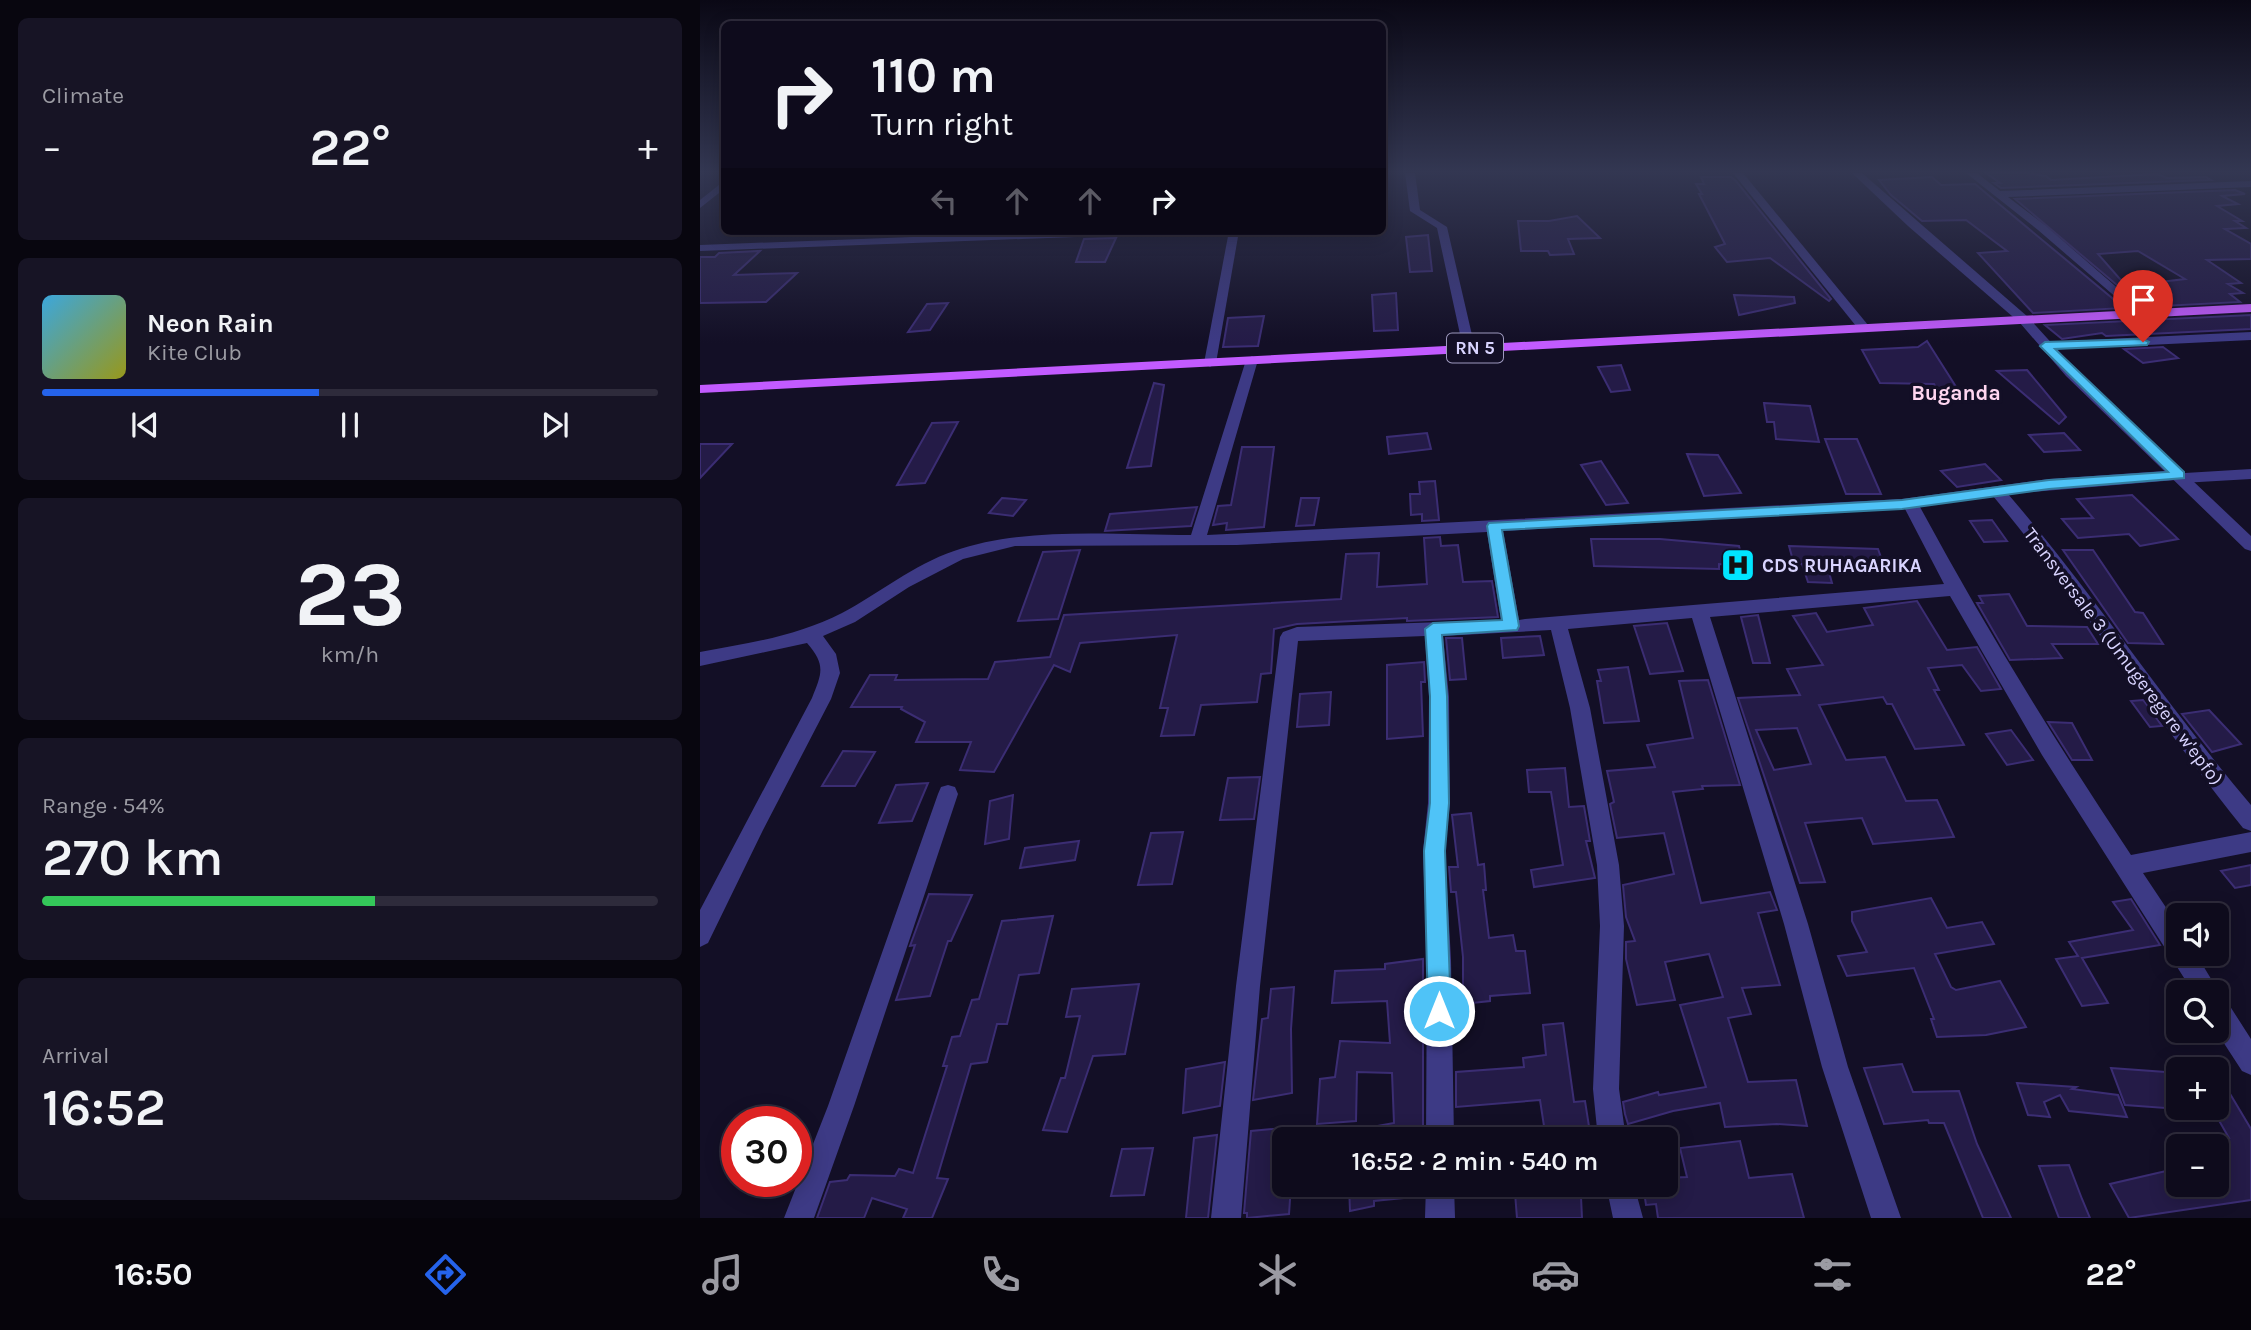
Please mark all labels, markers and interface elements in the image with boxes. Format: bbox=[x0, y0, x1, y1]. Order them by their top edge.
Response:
text: 110 m bbox=[871, 47, 996, 104]
icon: right bbox=[756, 49, 847, 140]
text: Climate bbox=[42, 82, 124, 109]
text: Turn right bbox=[871, 106, 1013, 143]
text: 22° bbox=[309, 117, 391, 178]
text: − bbox=[42, 125, 62, 170]
text: + bbox=[638, 125, 658, 170]
icon: left bbox=[925, 182, 963, 220]
icon: ahead bbox=[998, 182, 1036, 220]
icon: ahead bbox=[1071, 182, 1109, 220]
icon: right bbox=[1144, 182, 1182, 220]
pin bbox=[2113, 270, 2173, 342]
icon: arrive bbox=[2124, 281, 2162, 319]
text: Neon Rain bbox=[147, 308, 274, 339]
road number: RN 5 bbox=[1447, 334, 1503, 362]
text: Kite Club bbox=[147, 339, 242, 366]
district label: Buganda bbox=[1911, 381, 2001, 405]
icon: previous bbox=[126, 406, 164, 444]
icon: pause bbox=[331, 406, 369, 444]
icon: next bbox=[536, 406, 574, 444]
street label: Transversale 3 (Umugeregere w'epfo) bbox=[2019, 523, 2227, 790]
text: 23 bbox=[294, 542, 406, 648]
hospital icon: CDS RUHAGARIKA bbox=[1719, 546, 1757, 584]
place label: CDS RUHAGARIKA bbox=[1762, 555, 1922, 577]
text: km/h bbox=[321, 641, 379, 668]
text: Range · 54% bbox=[42, 792, 165, 819]
text: 270 km bbox=[42, 827, 223, 888]
map controls bbox=[2166, 903, 2229, 1197]
button: sound bbox=[2166, 903, 2229, 966]
position arrow bbox=[1402, 974, 1476, 1048]
button: search bbox=[2166, 980, 2229, 1043]
text: Arrival bbox=[42, 1042, 109, 1069]
button: + bbox=[2166, 1057, 2229, 1120]
text: 16:52 bbox=[42, 1077, 166, 1138]
speed limit sign: 30 bbox=[721, 1106, 812, 1197]
button: − bbox=[2166, 1134, 2229, 1197]
text: 16:52 · 2 min · 540 m bbox=[1352, 1146, 1598, 1177]
icon: directions bbox=[421, 1250, 470, 1299]
icon: music bbox=[698, 1250, 747, 1299]
icon: phone bbox=[976, 1250, 1025, 1299]
icon: climate bbox=[1253, 1250, 1302, 1299]
icon: car bbox=[1531, 1250, 1580, 1299]
icon: filters bbox=[1808, 1250, 1857, 1299]
text: 16:50 bbox=[114, 1256, 193, 1293]
text: 22° bbox=[2086, 1256, 2137, 1293]

